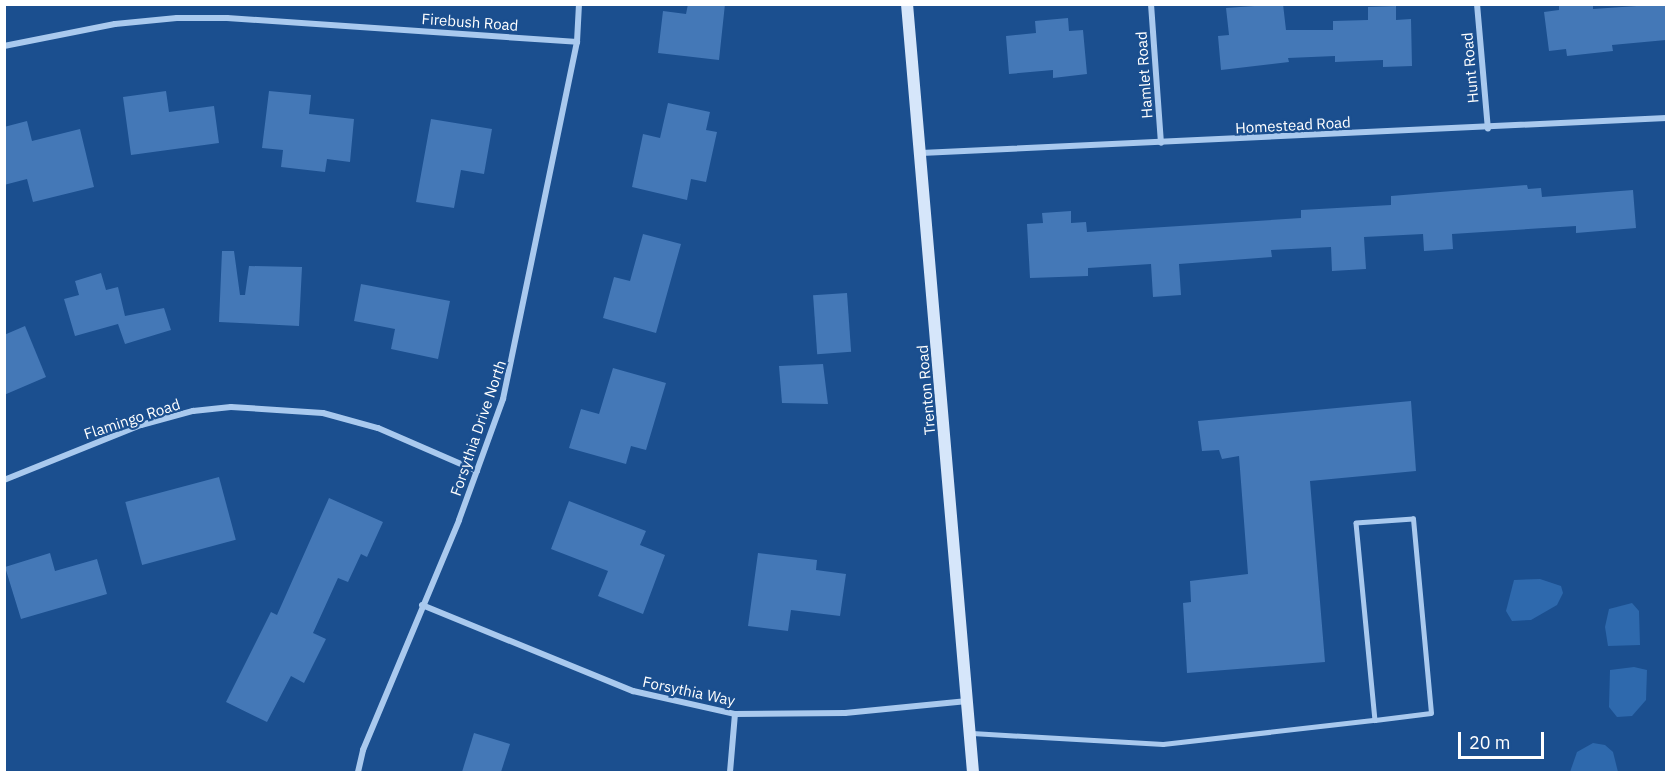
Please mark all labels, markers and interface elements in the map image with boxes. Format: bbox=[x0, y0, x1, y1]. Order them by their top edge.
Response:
street label: Firebush Road bbox=[421, 10, 519, 34]
street label: Hamlet Road bbox=[1132, 31, 1156, 119]
street label: Hunt Road bbox=[1458, 32, 1482, 104]
street label: Homestead Road bbox=[1235, 113, 1351, 137]
street label: Trenton Road bbox=[913, 344, 939, 436]
street label: Forsythia Drive North bbox=[446, 358, 510, 498]
street label: Flamingo Road bbox=[82, 395, 182, 443]
street label: Forsythia Way bbox=[641, 672, 737, 710]
scale bar bbox=[1461, 720, 1546, 758]
text: 20 m bbox=[1469, 731, 1511, 754]

